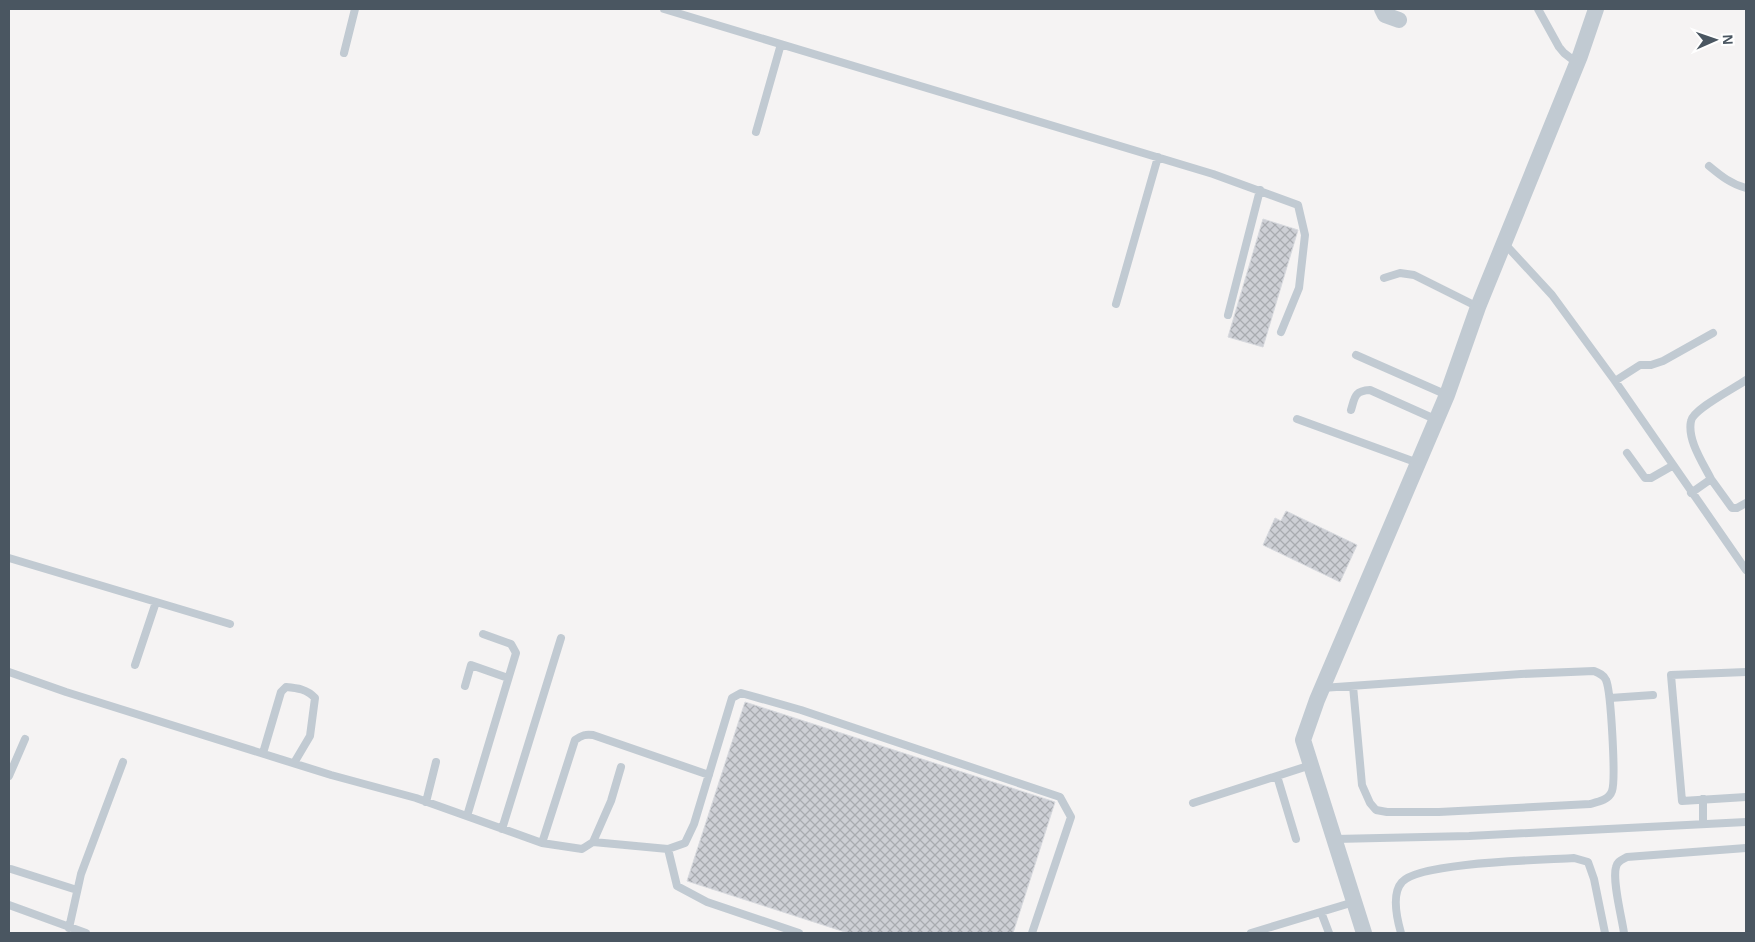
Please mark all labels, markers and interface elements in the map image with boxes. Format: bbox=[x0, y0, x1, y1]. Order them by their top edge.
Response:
north arrow bbox=[1690, 15, 1740, 65]
text: N bbox=[1720, 34, 1736, 45]

